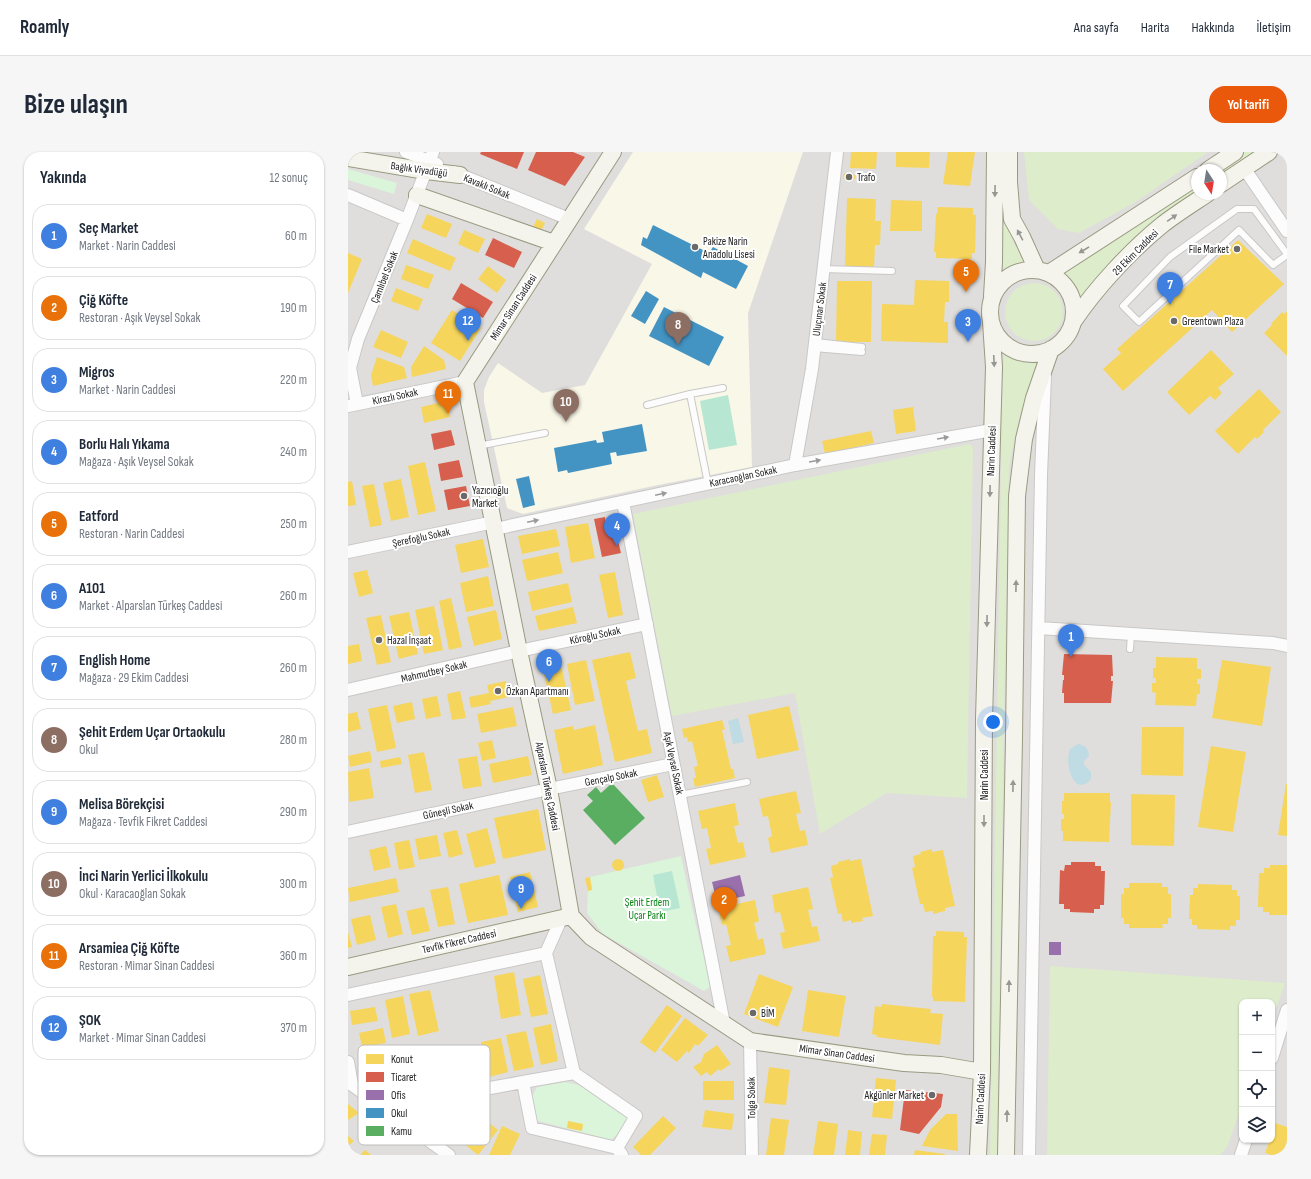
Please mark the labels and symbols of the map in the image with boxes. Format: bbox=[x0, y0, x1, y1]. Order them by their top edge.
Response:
street label: Bağlık Viyadüğü bbox=[390, 159, 448, 180]
north arrow bbox=[1191, 164, 1227, 200]
street label: Kavaklı Sokak bbox=[461, 171, 513, 202]
place label: Trafo bbox=[857, 171, 876, 184]
marker: Trafo bbox=[844, 172, 854, 182]
one-way arrow bbox=[992, 185, 998, 198]
one-way arrow bbox=[1167, 214, 1177, 222]
street label: 29 Ekim Caddesi bbox=[1110, 227, 1161, 278]
one-way arrow bbox=[1017, 229, 1024, 240]
place label: Pakize Narin Anadolu Lisesi bbox=[702, 235, 755, 261]
marker: Pakize Narin Anadolu Lisesi bbox=[690, 242, 700, 252]
place label: File Market bbox=[1189, 243, 1230, 256]
marker: File Market bbox=[1232, 244, 1242, 254]
one-way arrow bbox=[1078, 246, 1089, 254]
street label: Çamlıbel Sokak bbox=[368, 248, 401, 305]
pin: 5 bbox=[953, 259, 979, 292]
street label: Mimar Sinan Caddesi bbox=[487, 272, 540, 343]
pin: 7 bbox=[1157, 272, 1183, 305]
street label: Uluçınar Sokak bbox=[810, 281, 829, 337]
pin: 12 bbox=[455, 308, 481, 341]
pin: 3 bbox=[955, 309, 981, 342]
pin: 8 bbox=[665, 312, 691, 345]
place label: Greentown Plaza bbox=[1182, 315, 1244, 328]
marker: Greentown Plaza bbox=[1169, 316, 1179, 326]
one-way arrow bbox=[990, 355, 997, 367]
pin: 11 bbox=[435, 381, 461, 414]
street label: Kirazlı Sokak bbox=[371, 385, 420, 408]
pin: 10 bbox=[553, 389, 579, 422]
street label: Narin Caddesi bbox=[984, 426, 999, 476]
one-way arrow bbox=[937, 435, 949, 441]
one-way arrow bbox=[809, 458, 821, 464]
street label: Karacaoğlan Sokak bbox=[708, 463, 779, 490]
place label: Yazıcıoğlu Market bbox=[472, 484, 509, 510]
one-way arrow bbox=[987, 485, 993, 498]
one-way arrow bbox=[654, 490, 667, 496]
marker: Yazıcıoğlu Market bbox=[459, 491, 469, 501]
pin: 4 bbox=[604, 513, 630, 546]
one-way arrow bbox=[527, 517, 540, 523]
street label: Şerefoğlu Sokak bbox=[391, 525, 452, 550]
one-way arrow bbox=[1012, 580, 1019, 592]
one-way arrow bbox=[984, 615, 990, 628]
street label: Köroğlu Sokak bbox=[569, 624, 622, 647]
pin: 1 bbox=[1058, 624, 1084, 657]
place label: Hazal İnşaat bbox=[387, 633, 432, 647]
marker: Hazal İnşaat bbox=[374, 635, 384, 645]
pin: 6 bbox=[536, 649, 562, 682]
street label: Mahmutbey Sokak bbox=[400, 657, 469, 685]
place label: Özkan Apartmanı bbox=[506, 685, 569, 698]
marker: Özkan Apartmanı bbox=[493, 686, 503, 696]
your location bbox=[983, 712, 1003, 732]
street label: Aşık Veysel Sokak bbox=[660, 729, 687, 797]
street label: Alparslan Türkeş Caddesi bbox=[532, 740, 562, 831]
street label: Narin Caddesi bbox=[978, 750, 991, 800]
street label: Gençalp Sokak bbox=[584, 766, 639, 789]
one-way arrow bbox=[1010, 779, 1016, 792]
street label: Güneşli Sokak bbox=[422, 799, 475, 822]
one-way arrow bbox=[980, 815, 987, 827]
pin: 9 bbox=[508, 876, 534, 909]
pin: 2 bbox=[711, 887, 737, 920]
park label: Şehit Erdem Uçar Parkı bbox=[625, 896, 669, 922]
street label: Tevfik Fikret Caddesi bbox=[421, 927, 497, 956]
one-way arrow bbox=[1006, 979, 1012, 992]
place label: BİM bbox=[761, 1006, 775, 1020]
marker: BİM bbox=[748, 1008, 758, 1018]
street label: Mimar Sinan Caddesi bbox=[798, 1042, 875, 1065]
legend bbox=[358, 1045, 490, 1145]
text: Konut bbox=[391, 1053, 414, 1066]
text: Ticaret bbox=[391, 1071, 417, 1084]
street label: Narin Caddesi bbox=[973, 1073, 988, 1125]
street label: Tolga Sokak bbox=[745, 1076, 758, 1119]
text: Ofis bbox=[391, 1089, 406, 1102]
place label: Akgünler Market bbox=[863, 1089, 925, 1102]
marker: Akgünler Market bbox=[927, 1090, 937, 1100]
text: Okul bbox=[391, 1107, 407, 1120]
one-way arrow bbox=[1003, 1110, 1010, 1122]
text: Kamu bbox=[391, 1125, 412, 1138]

